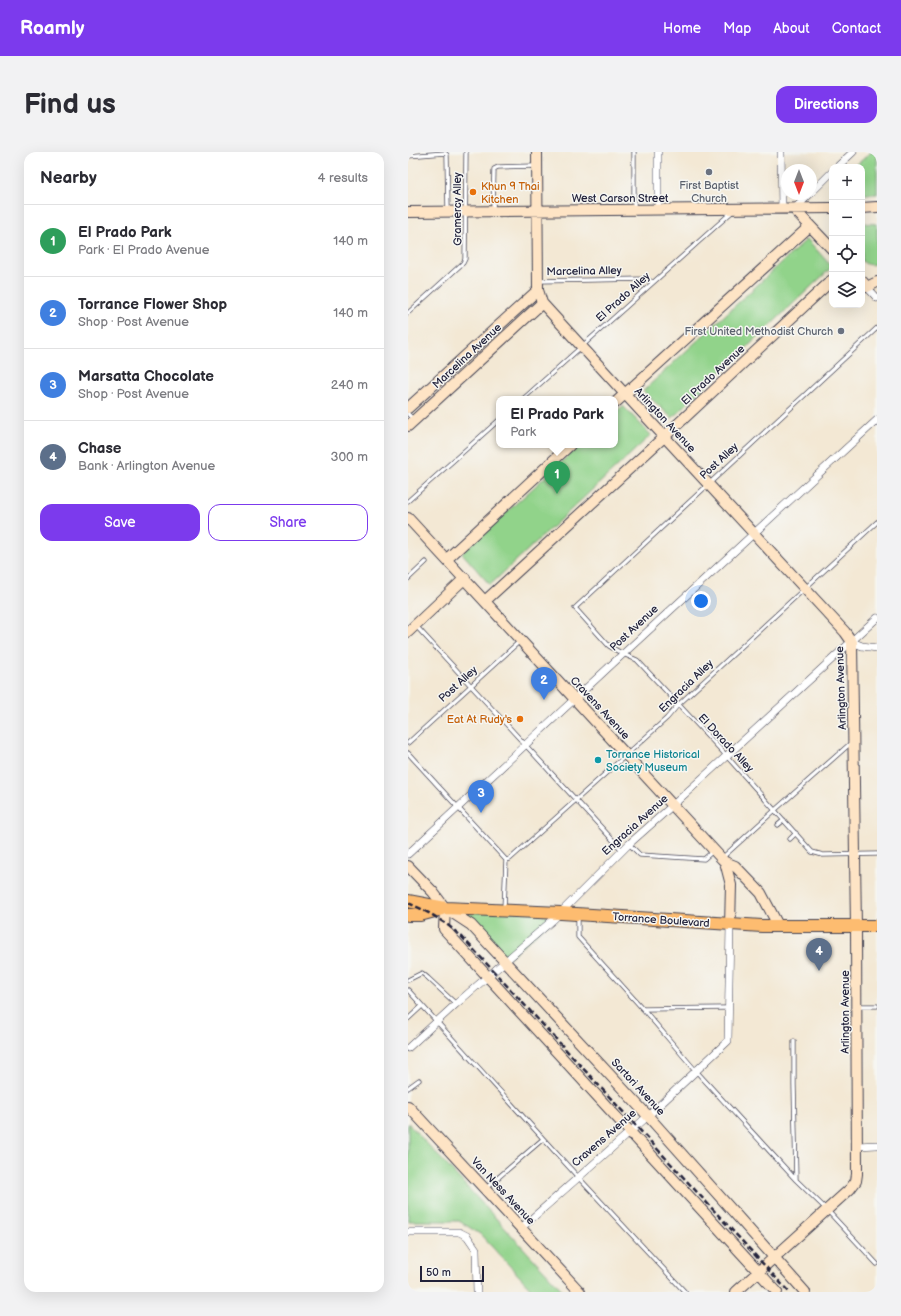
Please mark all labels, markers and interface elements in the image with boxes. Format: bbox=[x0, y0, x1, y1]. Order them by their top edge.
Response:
text: Roamly bbox=[20, 17, 84, 40]
text: Home bbox=[663, 20, 701, 37]
text: Map bbox=[723, 20, 751, 37]
text: About bbox=[773, 20, 810, 37]
text: Contact bbox=[832, 20, 881, 37]
button: Directions bbox=[776, 86, 877, 123]
text: Find us bbox=[24, 88, 116, 121]
north arrow bbox=[781, 164, 817, 200]
map controls bbox=[829, 164, 865, 308]
button: + bbox=[829, 164, 865, 200]
marker: First Baptist Church bbox=[704, 167, 714, 177]
text: Nearby bbox=[40, 168, 97, 188]
text: 4 results bbox=[318, 170, 368, 186]
street label: Gramercy Alley bbox=[451, 172, 464, 246]
place label: First Baptist Church bbox=[679, 179, 739, 205]
place label: Khun 9 Thai Kitchen bbox=[481, 180, 540, 206]
marker: Khun 9 Thai Kitchen bbox=[468, 187, 478, 197]
street label: West Carson Street bbox=[572, 192, 669, 205]
button: − bbox=[829, 200, 865, 236]
text: El Prado Park bbox=[78, 223, 172, 242]
text: 1 bbox=[50, 233, 56, 249]
text: 140 m bbox=[333, 233, 368, 249]
button: locate bbox=[829, 236, 865, 272]
text: Park · El Prado Avenue bbox=[78, 242, 209, 258]
street label: Marcelina Alley bbox=[546, 264, 622, 278]
street label: El Prado Alley bbox=[593, 269, 653, 325]
button: layers bbox=[829, 272, 865, 308]
text: Torrance Flower Shop bbox=[78, 295, 227, 314]
text: 2 bbox=[49, 305, 57, 321]
text: 140 m bbox=[333, 305, 368, 321]
text: Shop · Post Avenue bbox=[78, 314, 189, 330]
street label: Marcelina Avenue bbox=[430, 321, 504, 391]
place label: First United Methodist Church bbox=[684, 325, 833, 338]
marker: First United Methodist Church bbox=[836, 326, 846, 336]
street label: El Prado Avenue bbox=[679, 342, 748, 408]
text: Marsatta Chocolate bbox=[78, 367, 214, 386]
text: 3 bbox=[49, 377, 57, 393]
text: 240 m bbox=[331, 377, 368, 393]
street label: Arlington Avenue bbox=[632, 385, 699, 455]
text: Shop · Post Avenue bbox=[78, 386, 189, 402]
popup bbox=[496, 396, 618, 448]
text: El Prado Park bbox=[510, 405, 604, 424]
text: Park bbox=[510, 424, 536, 440]
text: Chase bbox=[78, 439, 121, 458]
street label: Post Alley bbox=[697, 440, 741, 482]
text: 4 bbox=[49, 449, 57, 465]
text: 300 m bbox=[330, 449, 368, 465]
text: Bank · Arlington Avenue bbox=[78, 458, 215, 474]
pin: 1 bbox=[544, 461, 570, 494]
button: Save bbox=[40, 504, 200, 541]
button: Share bbox=[208, 504, 368, 541]
your location bbox=[691, 591, 711, 611]
street label: Post Avenue bbox=[607, 602, 661, 654]
street label: Arlington Avenue bbox=[833, 645, 849, 730]
street label: Engracia Alley bbox=[656, 657, 716, 715]
street label: Post Alley bbox=[436, 663, 480, 705]
pin: 2 bbox=[531, 667, 557, 700]
street label: Cravens Avenue bbox=[568, 674, 633, 742]
street label: El Dorado Alley bbox=[696, 711, 756, 775]
place label: Eat At Rudy's bbox=[447, 713, 513, 726]
marker: Eat At Rudy's bbox=[515, 714, 525, 724]
place label: Torrance Historical Society Museum bbox=[606, 748, 700, 774]
marker: Torrance Historical Society Museum bbox=[593, 755, 603, 765]
pin: 3 bbox=[468, 780, 494, 813]
street label: Engracia Avenue bbox=[599, 792, 671, 858]
street label: Torrance Boulevard bbox=[612, 910, 710, 930]
pin: 4 bbox=[806, 938, 832, 971]
street label: Arlington Avenue bbox=[839, 970, 852, 1054]
street label: Sartori Avenue bbox=[608, 1056, 668, 1118]
street label: Cravens Avenue bbox=[569, 1106, 639, 1169]
street label: Van Ness Avenue bbox=[469, 1155, 538, 1228]
scale bar bbox=[420, 1264, 484, 1283]
text: 50 m bbox=[426, 1266, 451, 1279]

